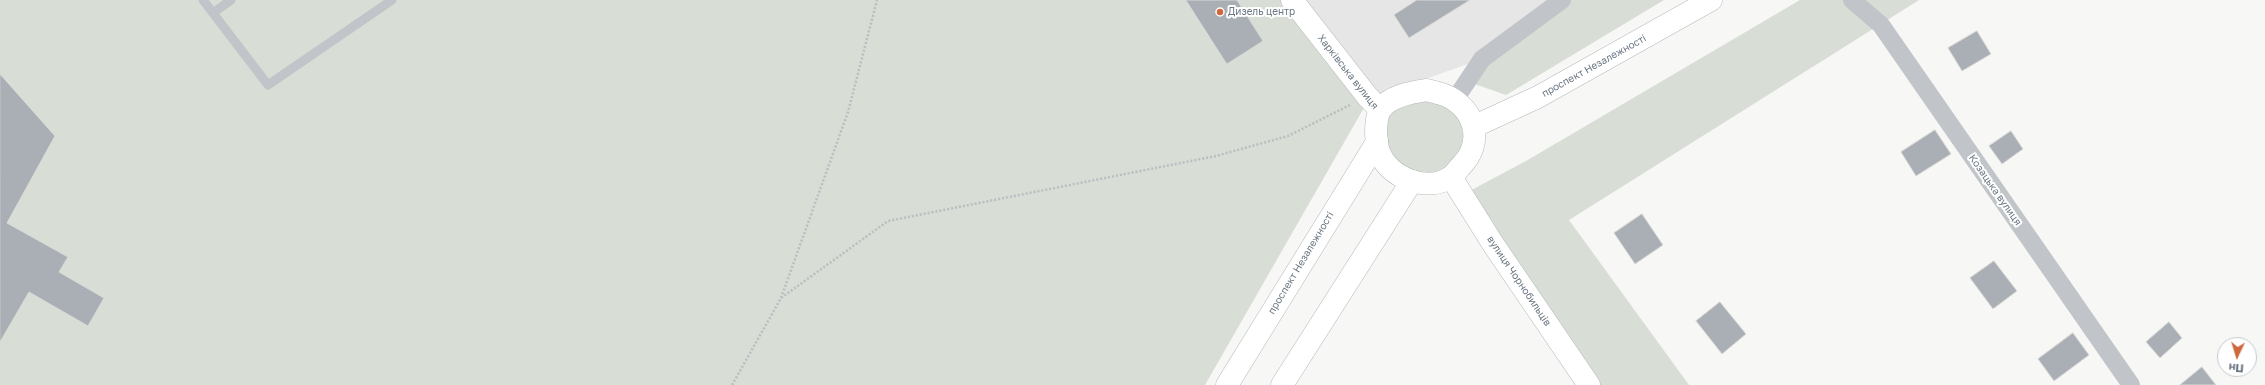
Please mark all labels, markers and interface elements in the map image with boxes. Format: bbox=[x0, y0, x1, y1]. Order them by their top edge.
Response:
place label: Дизель центр bbox=[1228, 6, 1295, 18]
marker: Дизель центр bbox=[1215, 7, 1225, 17]
street label: Харківська вулиця bbox=[1315, 32, 1381, 112]
street label: проспект Незалежності bbox=[1540, 32, 1648, 100]
street label: Козацька вулиця bbox=[1966, 152, 2024, 228]
street label: проспект Незалежності bbox=[1266, 210, 1336, 316]
street label: вулиця Чорнобильців bbox=[1484, 234, 1554, 328]
north arrow bbox=[2217, 337, 2257, 377]
text: Пн bbox=[2228, 361, 2244, 375]

